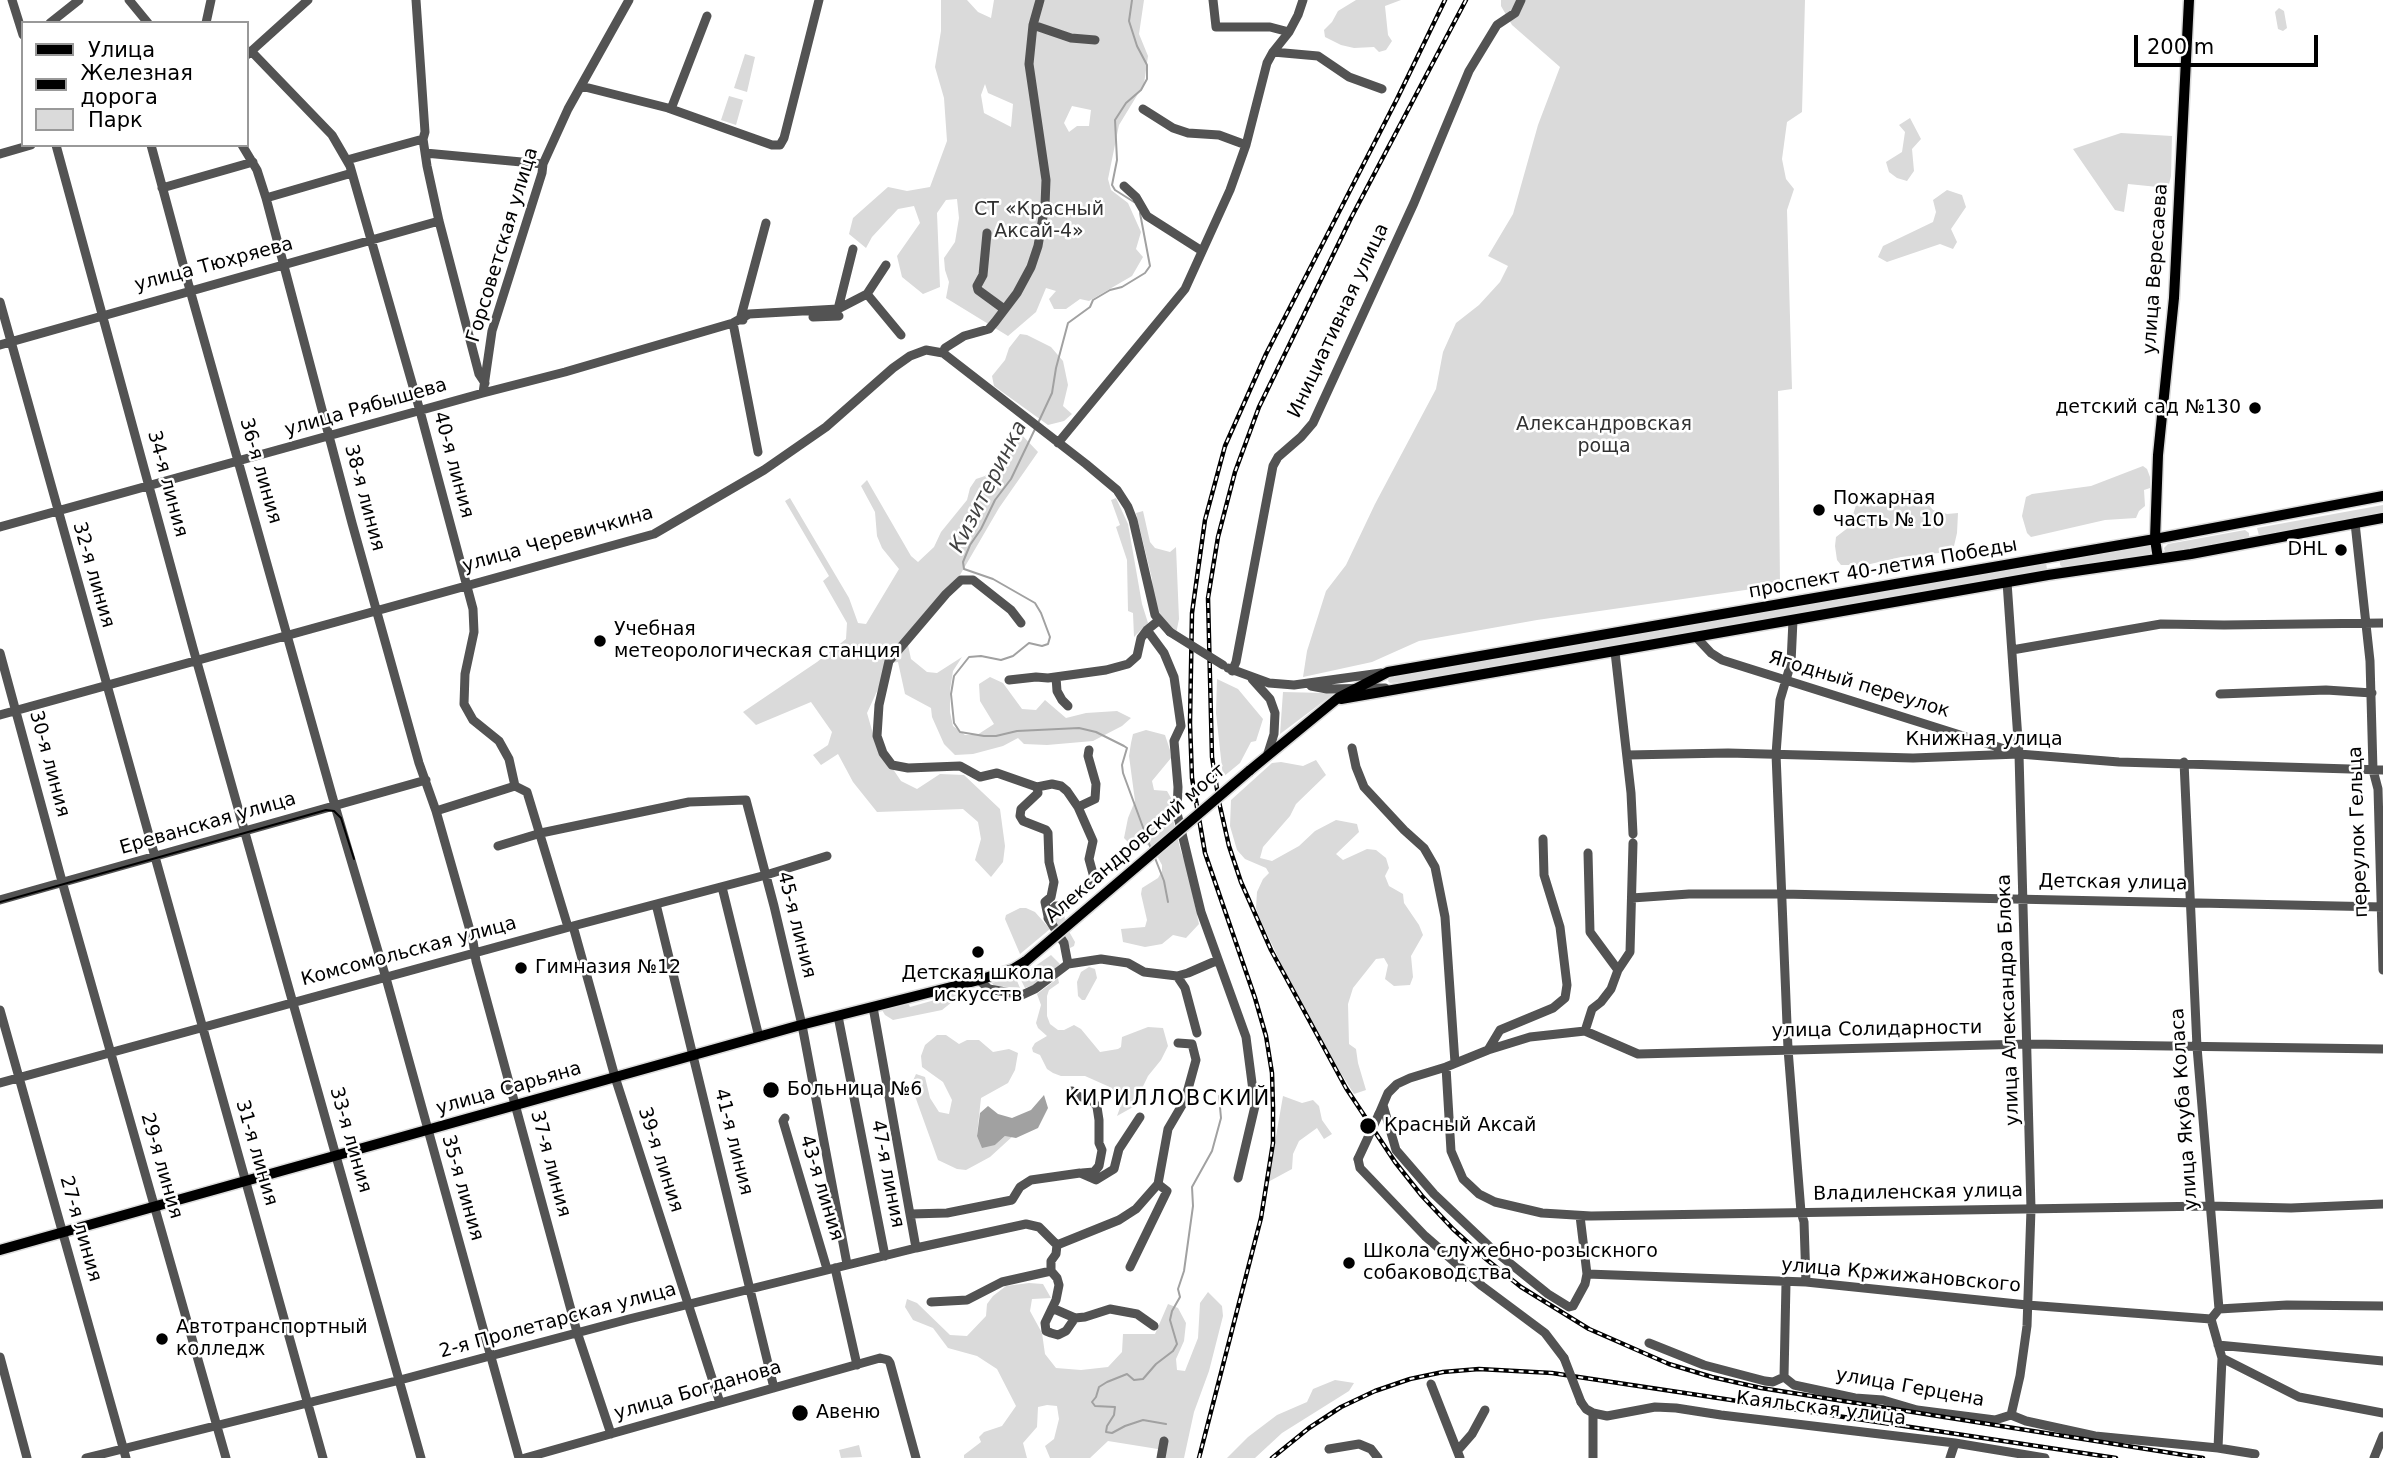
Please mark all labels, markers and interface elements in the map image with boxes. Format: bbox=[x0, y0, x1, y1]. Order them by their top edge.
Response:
legend bbox=[21, 21, 248, 147]
scale bar bbox=[2138, 21, 2322, 65]
text: 200 m bbox=[2147, 35, 2214, 59]
text: Улица bbox=[88, 38, 155, 62]
text: Железная дорога bbox=[81, 61, 193, 109]
text: Парк bbox=[88, 108, 143, 132]
street label: Горсоветская улица bbox=[462, 145, 544, 345]
street label: улица Вересаева bbox=[2139, 183, 2173, 355]
park label: СТ «Красный Аксай-4» bbox=[974, 199, 1104, 243]
street label: Инициативная улица bbox=[1284, 220, 1394, 422]
street label: улица Тюхряева bbox=[132, 233, 296, 297]
street label: улица Рябышева bbox=[282, 374, 450, 442]
place label: детский сад №130 bbox=[2055, 397, 2241, 419]
marker: детский сад №130 bbox=[2247, 400, 2263, 416]
street label: 40-я линия bbox=[428, 409, 478, 521]
park label: Александровская роща bbox=[1516, 414, 1692, 458]
street label: 36-я линия bbox=[234, 415, 286, 527]
water label: Кизитеринка bbox=[945, 417, 1033, 557]
street label: 34-я линия bbox=[142, 428, 192, 540]
street label: 38-я линия bbox=[339, 442, 389, 554]
place label: Пожарная часть № 10 bbox=[1833, 488, 1945, 532]
street label: улица Черевичкина bbox=[460, 502, 656, 578]
marker: Пожарная часть № 10 bbox=[1811, 502, 1827, 518]
street label: 32-я линия bbox=[67, 519, 119, 631]
street label: проспект 40-летия Победы bbox=[1747, 534, 2019, 604]
place label: DHL bbox=[2287, 539, 2327, 561]
marker: DHL bbox=[2333, 542, 2349, 558]
place label: Учебная метеорологическая станция bbox=[614, 619, 900, 663]
marker: Учебная метеорологическая станция bbox=[592, 633, 608, 649]
street label: Ягодный переулок bbox=[1766, 647, 1952, 723]
street label: 30-я линия bbox=[24, 708, 74, 820]
street label: Книжная улица bbox=[1905, 729, 2063, 751]
street label: переулок Гельца bbox=[2345, 746, 2373, 918]
street label: Александровский мост bbox=[1041, 760, 1231, 928]
street label: Ереванская улица bbox=[117, 788, 299, 860]
street label: 45-я линия bbox=[772, 869, 820, 981]
street label: Детская улица bbox=[2038, 870, 2188, 896]
street label: улица Александра Блока bbox=[1993, 874, 2025, 1126]
street label: Комсомольская улица bbox=[299, 912, 519, 992]
marker: Детская школа искусств bbox=[970, 944, 986, 960]
place label: Гимназия №12 bbox=[535, 957, 681, 979]
marker: Гимназия №12 bbox=[513, 960, 529, 976]
place label: Детская школа искусств bbox=[902, 963, 1054, 1007]
street label: улица Якуба Коласа bbox=[2167, 1007, 2203, 1211]
street label: улица Солидарности bbox=[1772, 1017, 1982, 1043]
street label: улица Сарьяна bbox=[434, 1057, 584, 1121]
place label: Больница №6 bbox=[787, 1079, 922, 1101]
marker: Больница №6 bbox=[761, 1080, 781, 1100]
street label: 33-я линия bbox=[324, 1084, 376, 1196]
street label: 41-я линия bbox=[709, 1086, 757, 1198]
district label: КИРИЛЛОВСКИЙ bbox=[1066, 1087, 1270, 1113]
street label: 31-я линия bbox=[230, 1097, 282, 1209]
street label: 39-я линия bbox=[632, 1105, 688, 1215]
street label: 37-я линия bbox=[525, 1108, 575, 1220]
street label: 29-я линия bbox=[135, 1110, 187, 1222]
place label: Красный Аксай bbox=[1384, 1115, 1536, 1137]
marker: Красный Аксай bbox=[1358, 1116, 1378, 1136]
street label: 47-я линия bbox=[865, 1118, 909, 1230]
street label: 35-я линия bbox=[436, 1132, 488, 1244]
street label: 43-я линия bbox=[794, 1132, 848, 1244]
street label: 27-я линия bbox=[54, 1173, 106, 1285]
street label: Владиленская улица bbox=[1813, 1180, 2023, 1206]
place label: Школа служебно-розыскного собаководства bbox=[1363, 1241, 1658, 1285]
street label: улица Кржижановского bbox=[1780, 1254, 2022, 1298]
marker: Школа служебно-розыскного собаководства bbox=[1341, 1255, 1357, 1271]
street label: 2-я Пролетарская улица bbox=[437, 1278, 679, 1364]
place label: Автотранспортный колледж bbox=[176, 1317, 367, 1361]
marker: Автотранспортный колледж bbox=[154, 1331, 170, 1347]
street label: улица Богданова bbox=[612, 1356, 784, 1426]
street label: улица Герцена bbox=[1834, 1364, 1986, 1412]
street label: Каяльская улица bbox=[1735, 1387, 1907, 1431]
place label: Авеню bbox=[816, 1402, 880, 1424]
marker: Авеню bbox=[790, 1403, 810, 1423]

